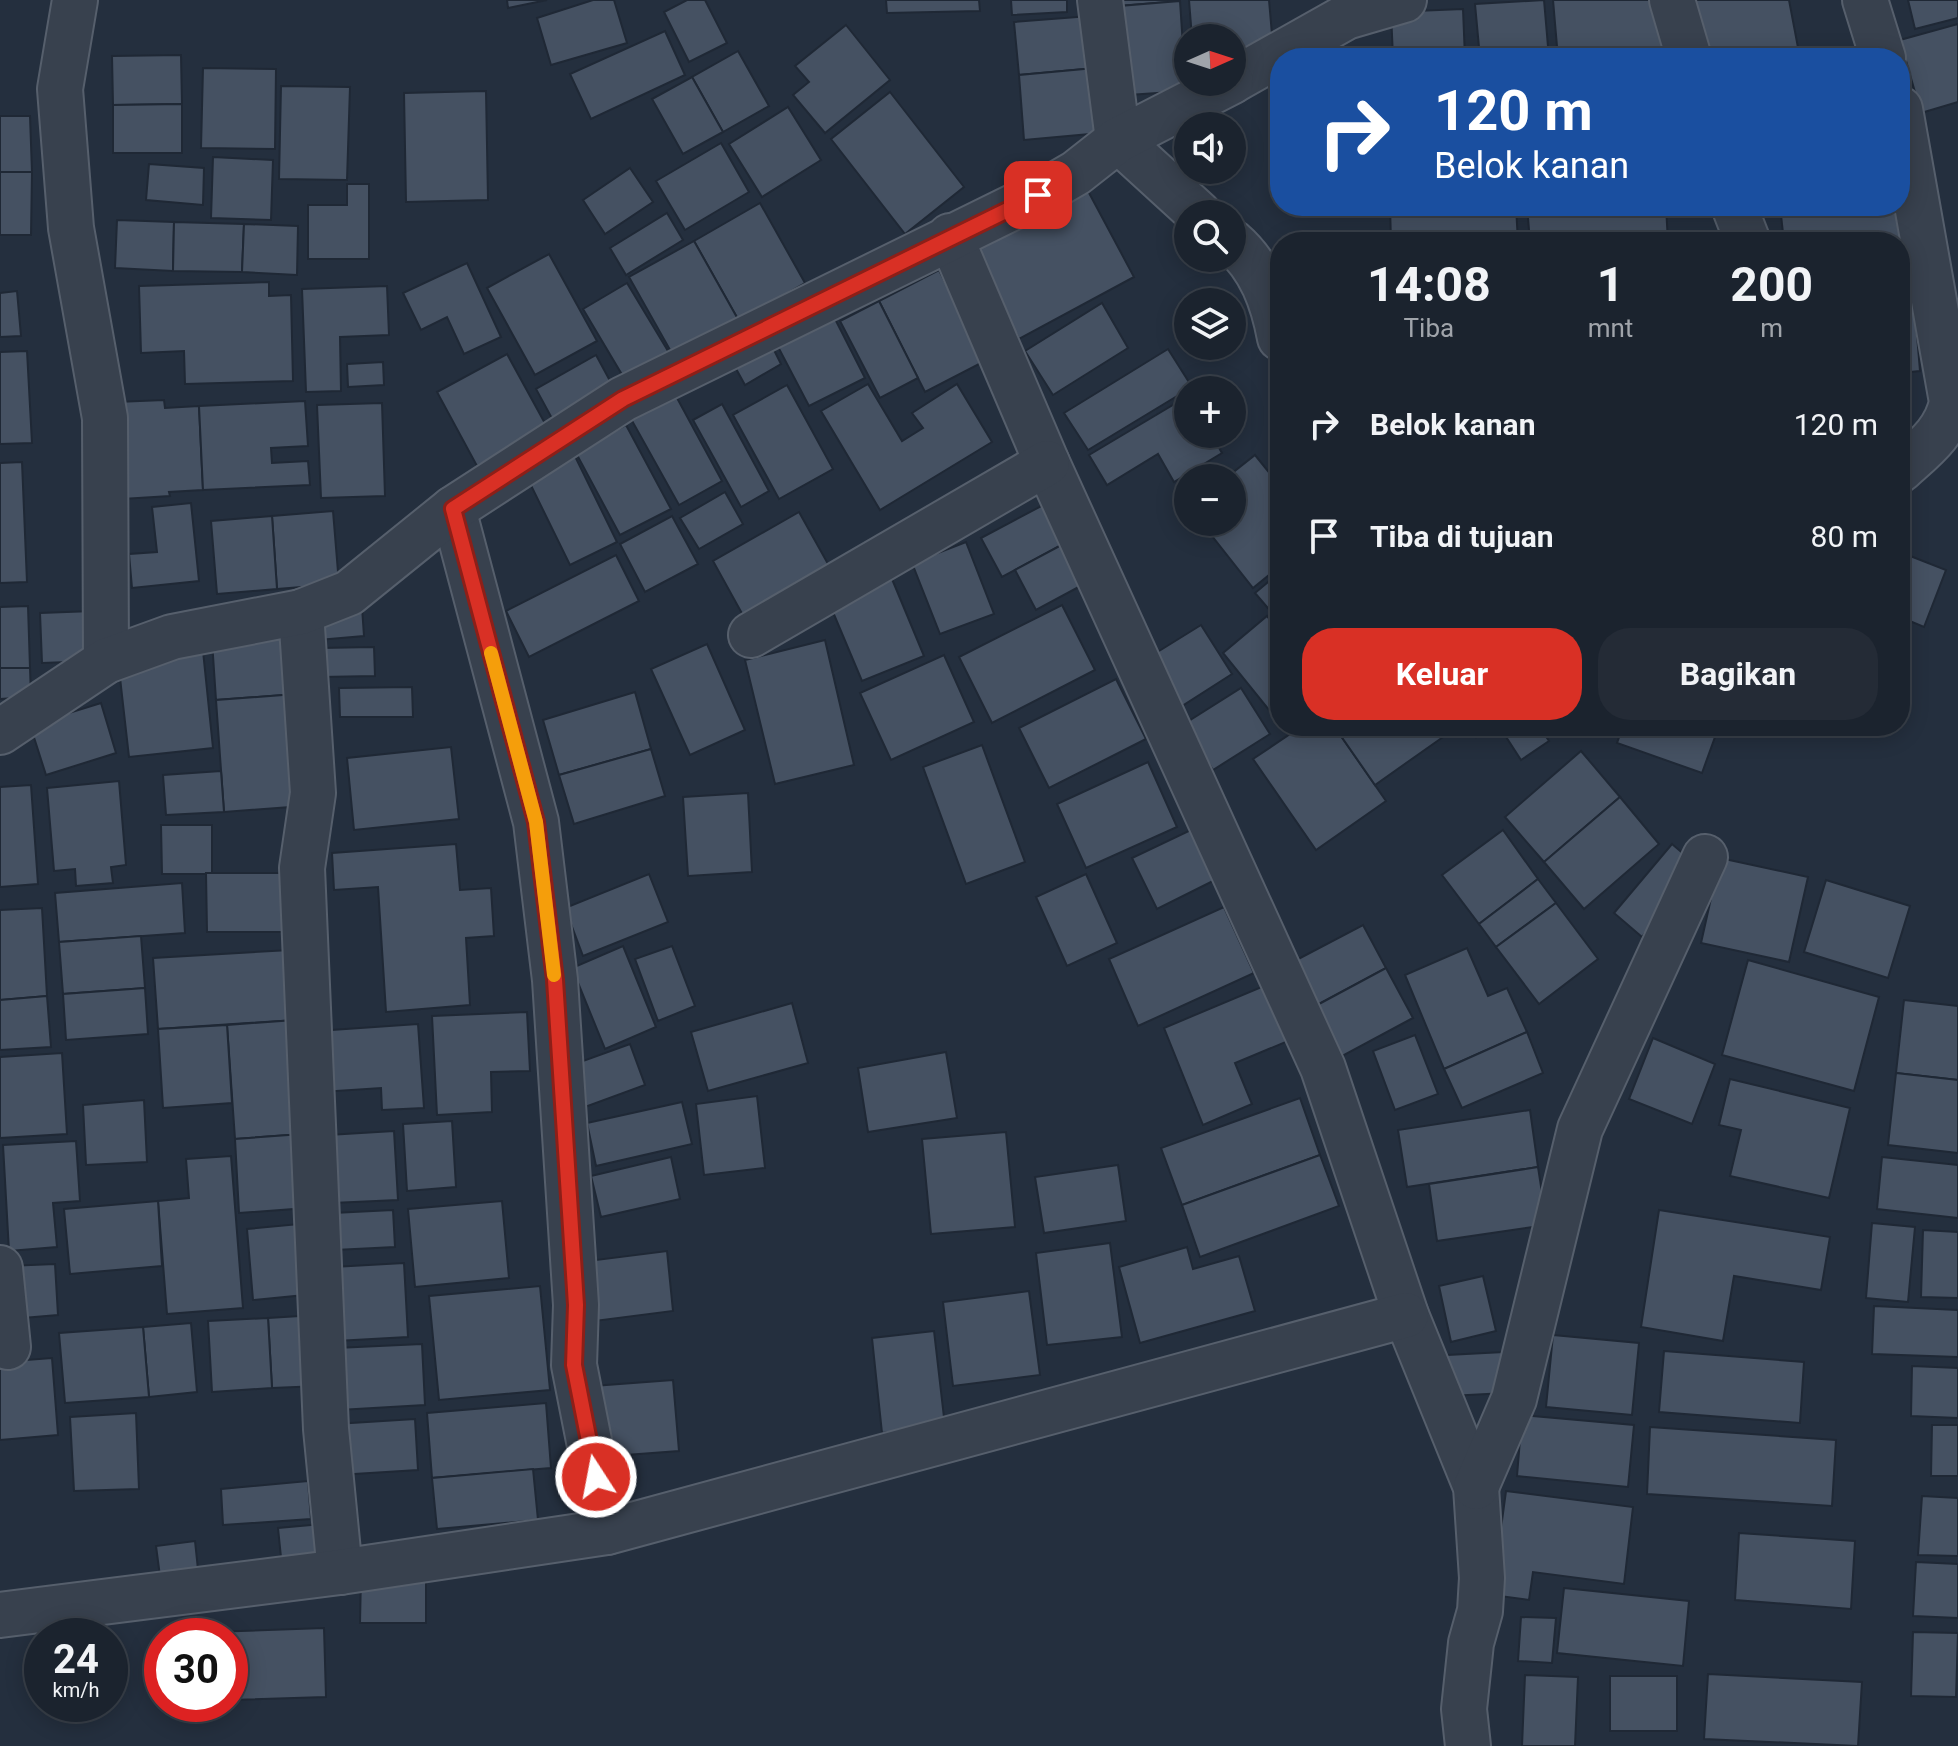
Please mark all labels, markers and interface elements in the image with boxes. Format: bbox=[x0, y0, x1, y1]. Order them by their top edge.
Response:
north arrow bbox=[1174, 24, 1246, 96]
map controls bbox=[1174, 24, 1246, 536]
text: 120 m bbox=[1434, 78, 1593, 144]
icon: right bbox=[1302, 80, 1406, 184]
button: sound bbox=[1174, 112, 1246, 184]
text: Belok kanan bbox=[1434, 145, 1629, 187]
pin bbox=[1004, 161, 1072, 229]
icon: arrive bbox=[1016, 173, 1060, 217]
button: search bbox=[1174, 200, 1246, 272]
text: 14:08 bbox=[1367, 256, 1491, 313]
text: 1 bbox=[1597, 256, 1624, 313]
text: 200 bbox=[1730, 256, 1813, 313]
button: layers bbox=[1174, 288, 1246, 360]
text: Tiba bbox=[1404, 313, 1454, 343]
text: mnt bbox=[1588, 313, 1633, 343]
text: m bbox=[1760, 313, 1783, 343]
button: + bbox=[1174, 376, 1246, 448]
icon: right bbox=[1302, 402, 1346, 446]
text: Belok kanan bbox=[1370, 407, 1535, 442]
text: 120 m bbox=[1794, 407, 1878, 442]
button: − bbox=[1174, 464, 1246, 536]
icon: arrive bbox=[1302, 514, 1346, 558]
text: Tiba di tujuan bbox=[1370, 519, 1554, 554]
text: 80 m bbox=[1811, 519, 1878, 554]
button: Keluar bbox=[1302, 628, 1582, 720]
button: Bagikan bbox=[1598, 628, 1878, 720]
position arrow bbox=[554, 1435, 638, 1519]
speed limit sign: 30 bbox=[144, 1618, 248, 1722]
text: 24 bbox=[53, 1636, 99, 1683]
text: km/h bbox=[53, 1678, 99, 1702]

